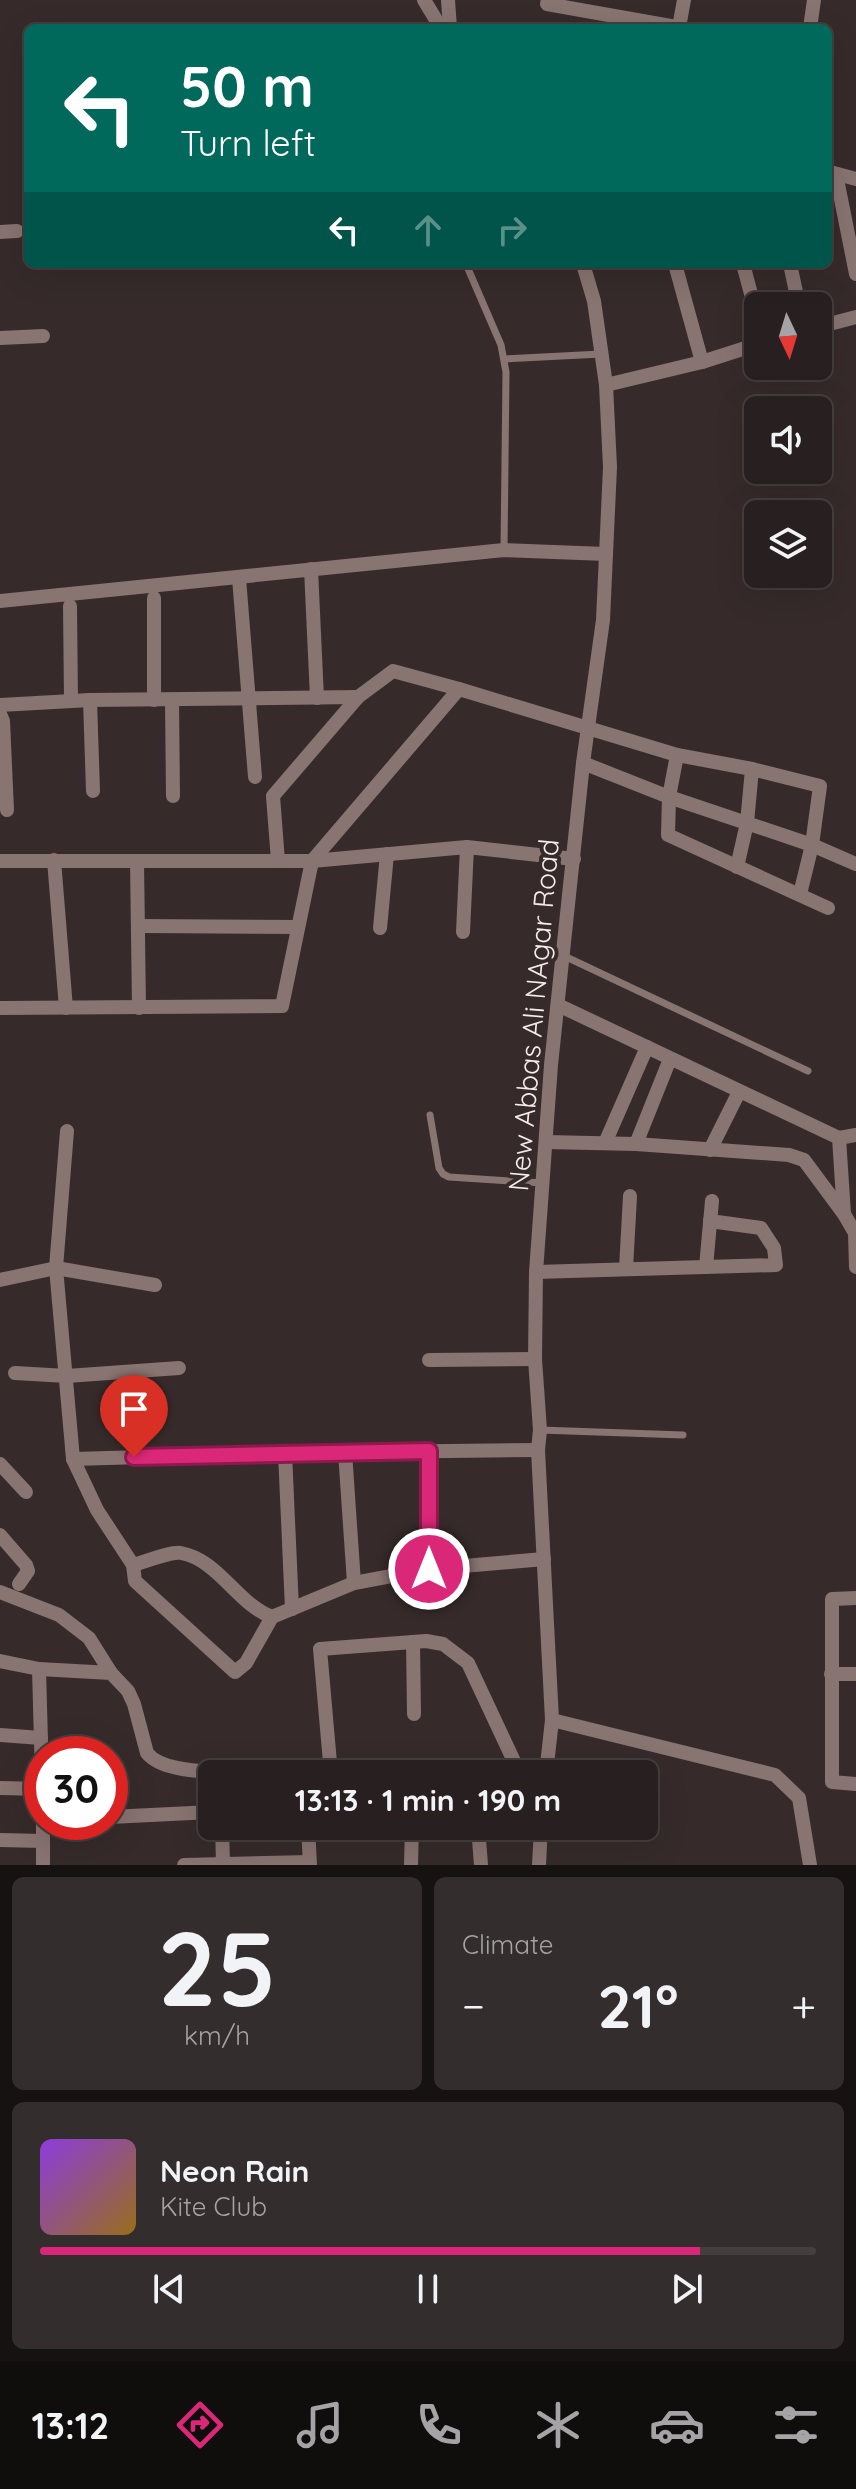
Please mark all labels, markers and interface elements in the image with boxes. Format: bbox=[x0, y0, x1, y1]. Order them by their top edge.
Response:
text: 50 m bbox=[180, 51, 314, 121]
icon: left bbox=[48, 56, 152, 160]
text: Turn left bbox=[180, 120, 316, 165]
icon: left bbox=[322, 208, 366, 252]
icon: ahead bbox=[406, 208, 450, 252]
icon: right bbox=[490, 208, 534, 252]
north arrow bbox=[744, 292, 832, 380]
map controls bbox=[744, 292, 832, 588]
button: sound bbox=[744, 396, 832, 484]
button: layers bbox=[744, 500, 832, 588]
street label: New Abbas Ali NAgar Road bbox=[500, 837, 566, 1193]
pin bbox=[100, 1375, 168, 1457]
icon: arrive bbox=[112, 1387, 156, 1431]
position arrow bbox=[387, 1527, 471, 1611]
speed limit sign: 30 bbox=[24, 1736, 128, 1840]
text: 13:13 · 1 min · 190 m bbox=[295, 1781, 561, 1819]
text: 25 bbox=[157, 1902, 277, 2032]
text: Climate bbox=[462, 1928, 553, 1961]
text: 21° bbox=[598, 1968, 679, 2043]
text: − bbox=[462, 1978, 485, 2033]
text: + bbox=[791, 1978, 816, 2033]
text: km/h bbox=[184, 2019, 250, 2052]
text: Neon Rain bbox=[160, 2152, 309, 2190]
text: Kite Club bbox=[160, 2190, 267, 2223]
icon: previous bbox=[147, 2267, 191, 2311]
icon: pause bbox=[406, 2267, 450, 2311]
icon: next bbox=[665, 2267, 709, 2311]
icon: directions bbox=[172, 2397, 228, 2453]
icon: music bbox=[292, 2397, 348, 2453]
icon: phone bbox=[411, 2397, 467, 2453]
icon: climate bbox=[530, 2397, 586, 2453]
icon: car bbox=[649, 2397, 705, 2453]
icon: filters bbox=[768, 2397, 824, 2453]
text: 13:12 bbox=[32, 2403, 109, 2448]

